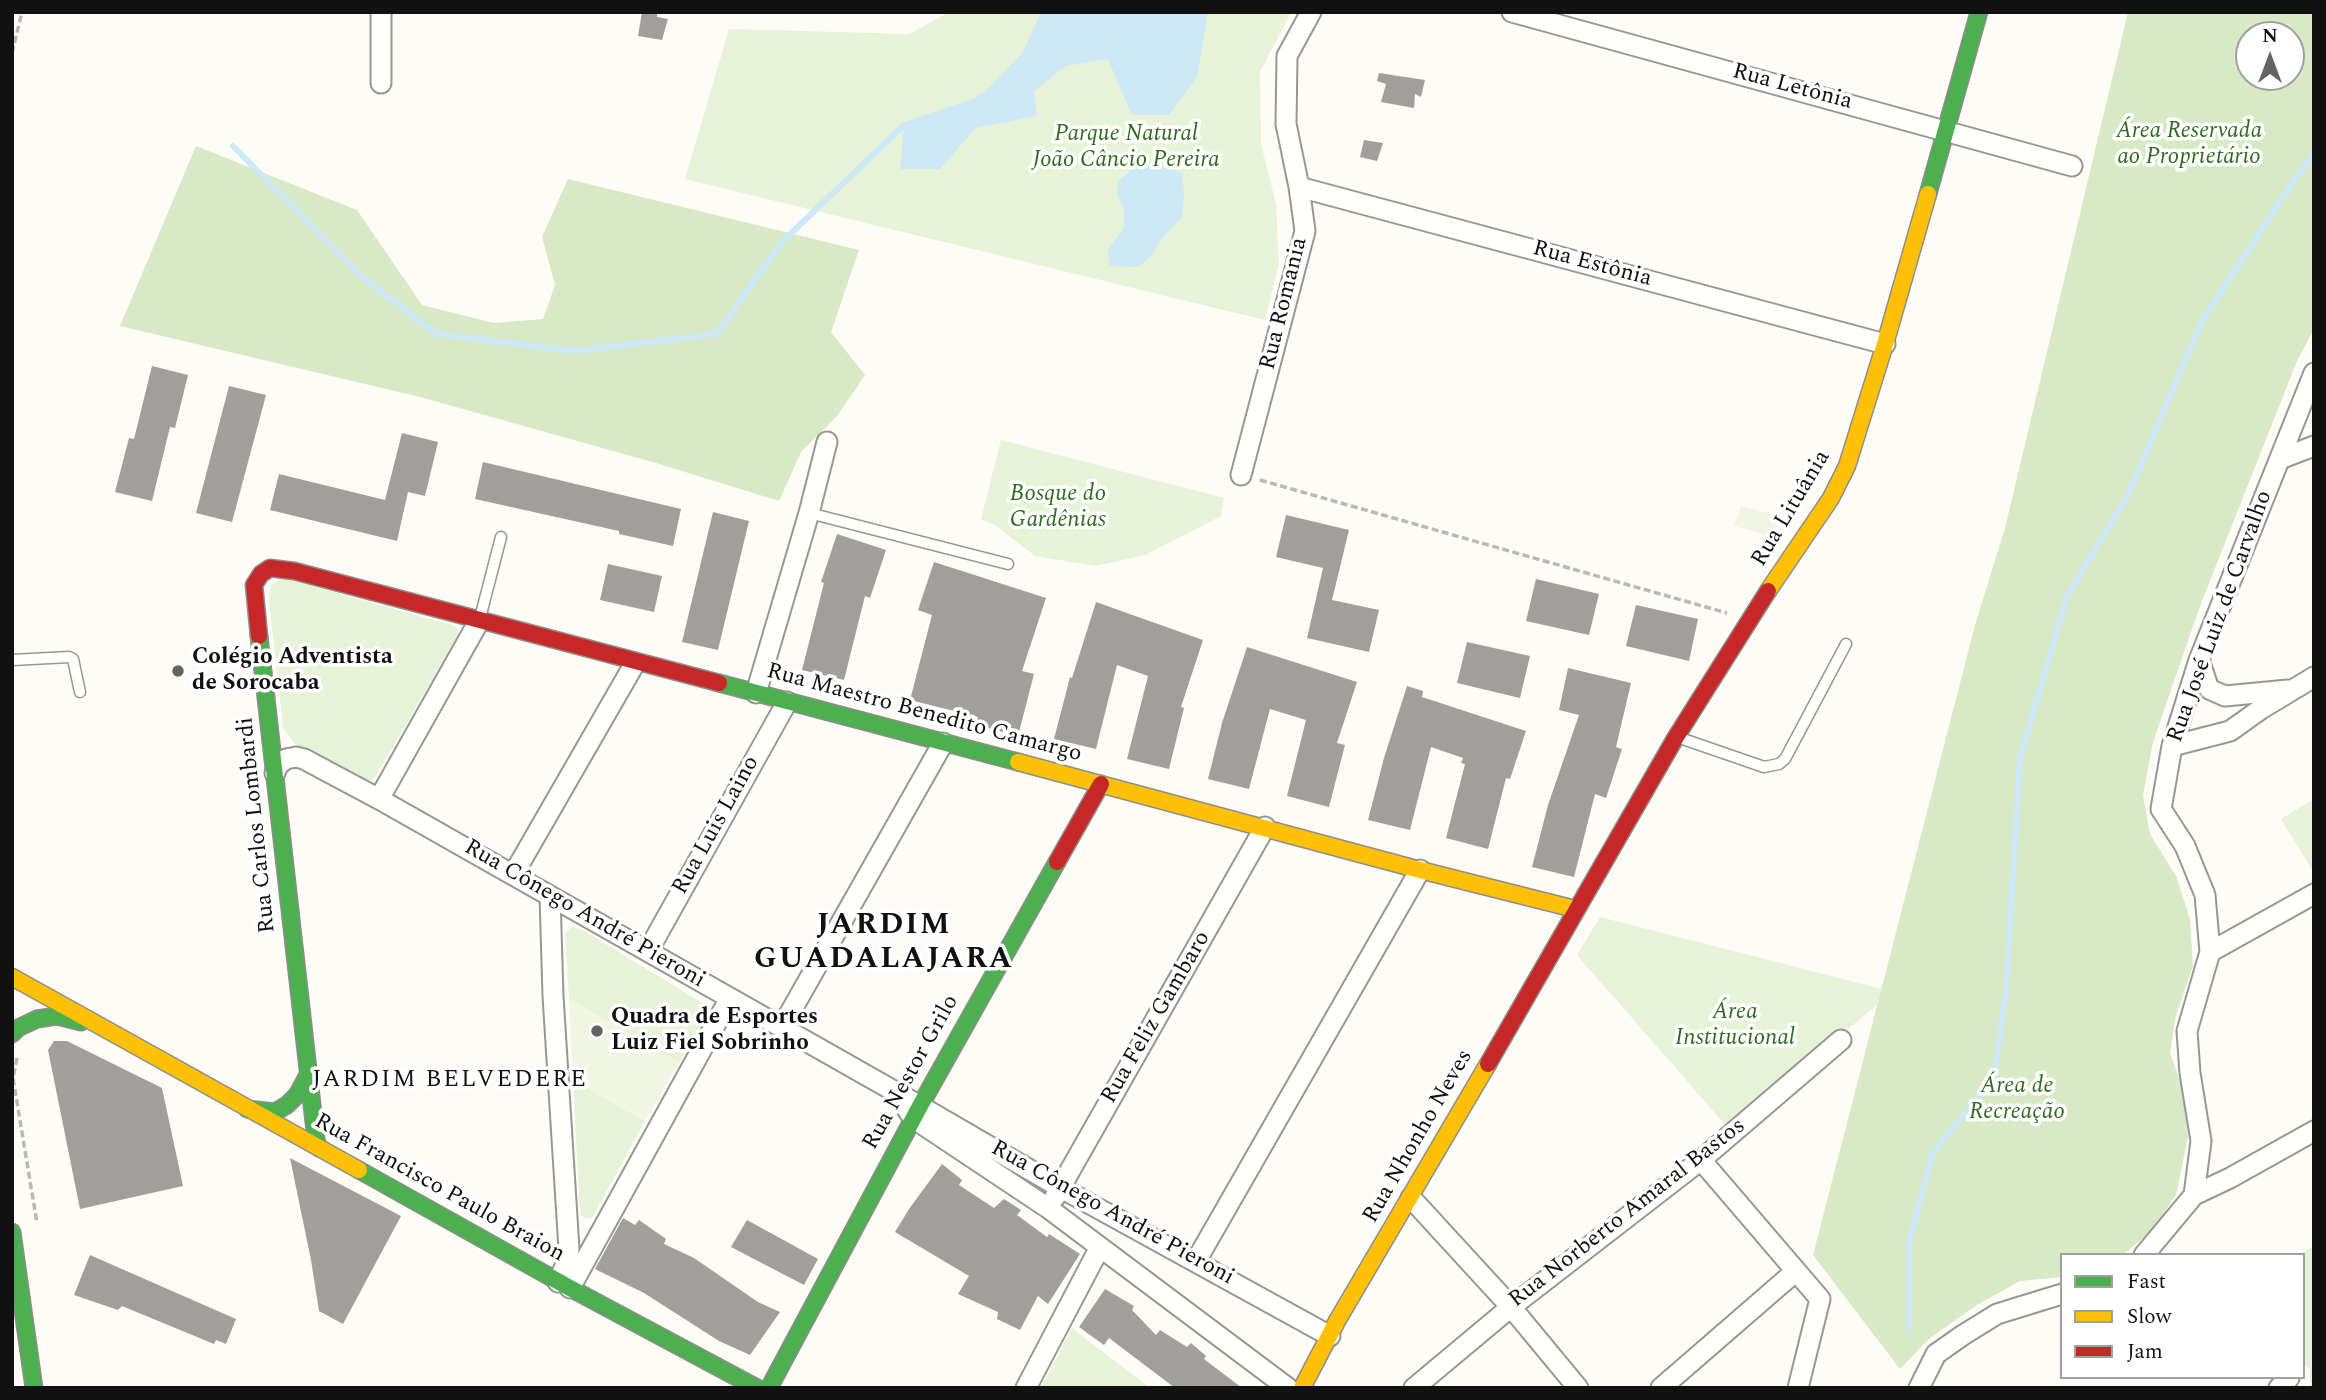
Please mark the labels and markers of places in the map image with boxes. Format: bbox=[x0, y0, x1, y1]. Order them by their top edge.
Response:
place label: Colégio Adventista de Sorocaba bbox=[192, 644, 393, 698]
marker: Colégio Adventista de Sorocaba bbox=[170, 663, 186, 679]
place label: Quadra de Esportes Luiz Fiel Sobrinho bbox=[611, 1004, 818, 1058]
marker: Quadra de Esportes Luiz Fiel Sobrinho bbox=[589, 1023, 605, 1039]

